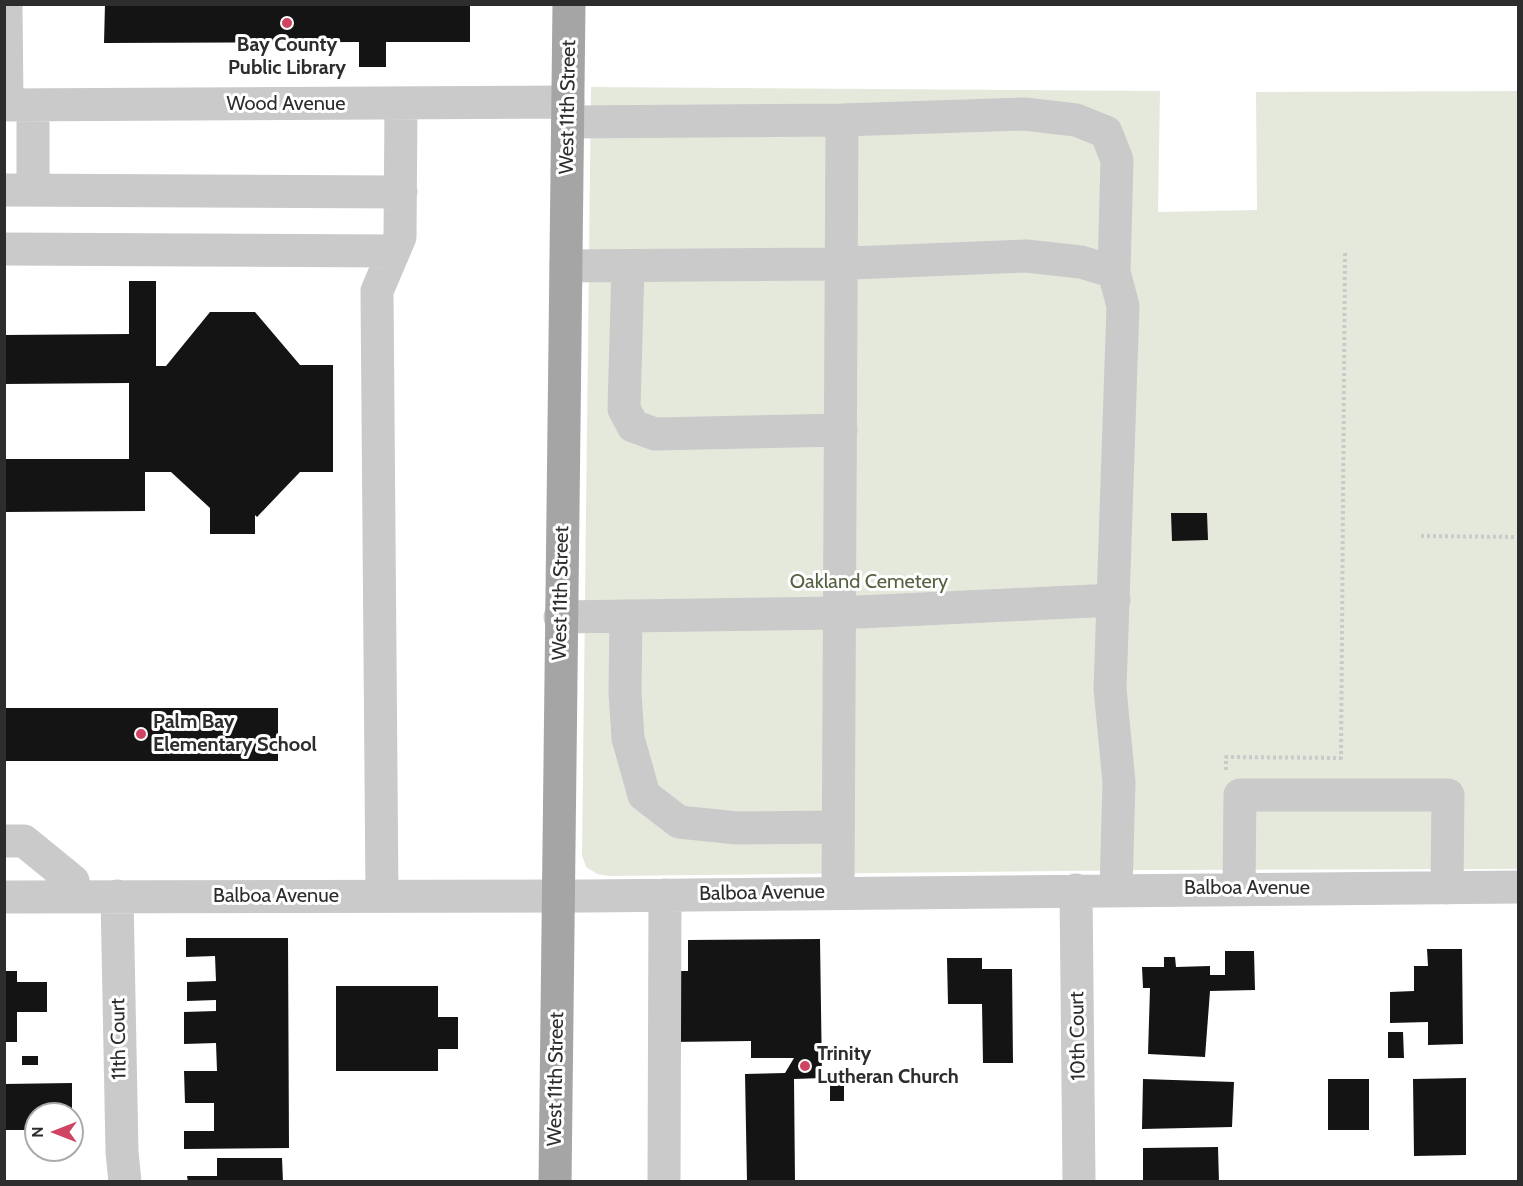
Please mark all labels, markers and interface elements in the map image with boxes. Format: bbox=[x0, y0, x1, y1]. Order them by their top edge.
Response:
marker: Bay County Public Library bbox=[280, 16, 294, 30]
place label: Bay County Public Library bbox=[228, 33, 346, 80]
street label: West 11th Street bbox=[555, 40, 581, 174]
street label: Wood Avenue bbox=[226, 92, 346, 116]
street label: West 11th Street bbox=[548, 526, 574, 660]
park label: Oakland Cemetery bbox=[790, 570, 948, 594]
place label: Palm Bay Elementary School bbox=[153, 710, 317, 757]
marker: Palm Bay Elementary School bbox=[134, 727, 148, 741]
street label: Balboa Avenue bbox=[1184, 876, 1310, 900]
street label: Balboa Avenue bbox=[699, 880, 825, 906]
street label: Balboa Avenue bbox=[213, 884, 339, 908]
street label: 10th Court bbox=[1065, 991, 1091, 1081]
street label: 11th Court bbox=[106, 998, 132, 1080]
street label: West 11th Street bbox=[543, 1012, 569, 1146]
place label: Trinity Lutheran Church bbox=[817, 1042, 959, 1089]
marker: Trinity Lutheran Church bbox=[798, 1059, 812, 1073]
north arrow bbox=[24, 1102, 84, 1162]
text: N bbox=[28, 1126, 47, 1138]

